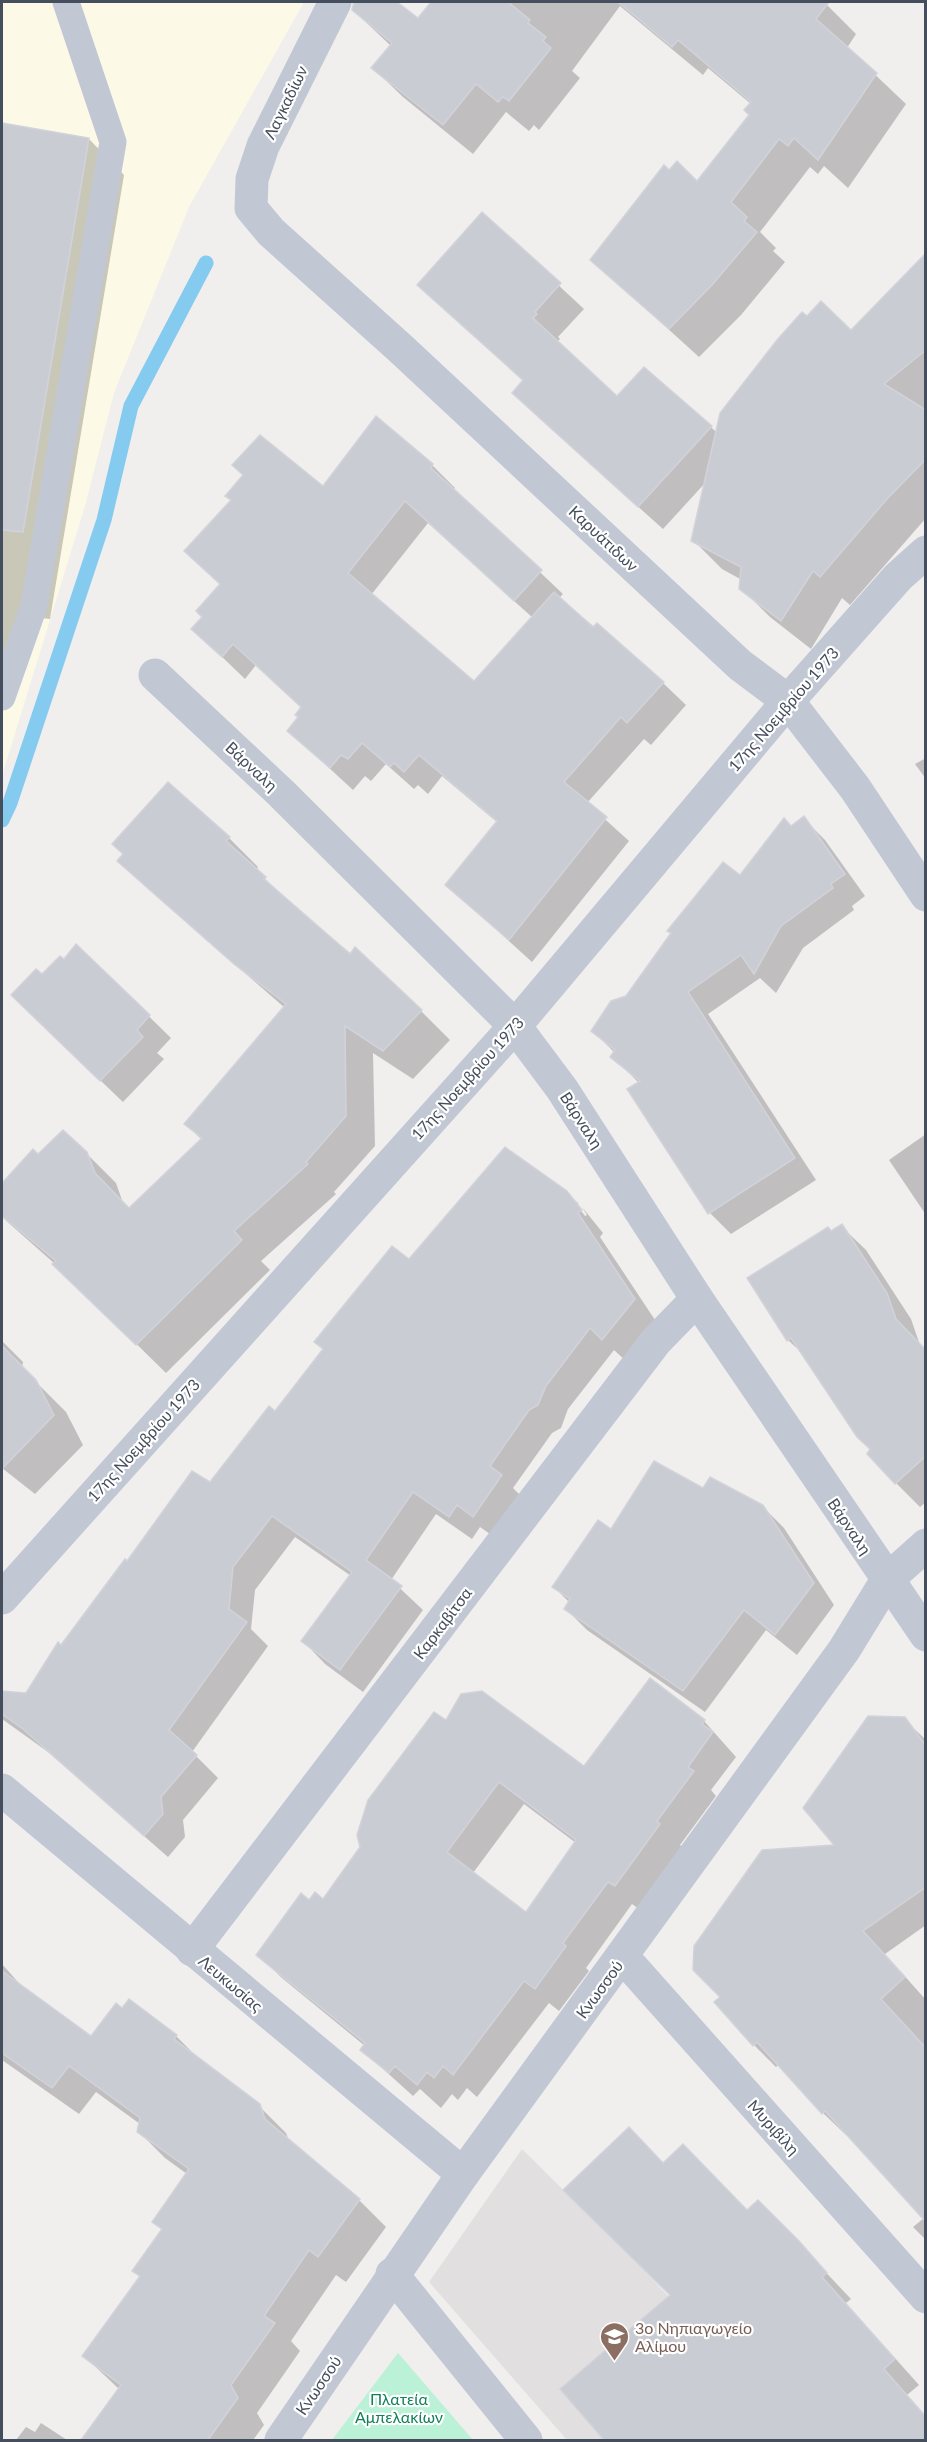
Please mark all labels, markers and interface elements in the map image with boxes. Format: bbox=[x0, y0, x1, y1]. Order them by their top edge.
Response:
street label: Λαγκαδίων bbox=[259, 62, 311, 142]
street label: Καρυάτιδων bbox=[565, 501, 643, 575]
street label: 17ης Νοεμβρίου 1973 bbox=[724, 643, 842, 775]
street label: Βάρναλη bbox=[222, 737, 282, 795]
street label: 17ης Νοεμβρίου 1973 bbox=[407, 1013, 527, 1143]
street label: Βάρναλη bbox=[557, 1088, 607, 1152]
street label: 17ης Νοεμβρίου 1973 bbox=[83, 1375, 203, 1505]
street label: Βάρναλη bbox=[824, 1494, 876, 1558]
street label: Καρκαβίτσα bbox=[409, 1583, 475, 1663]
street label: Λευκωσίας bbox=[195, 1951, 267, 2016]
street label: Κνωσσού bbox=[572, 1956, 626, 2022]
street label: Μυριβίλη bbox=[744, 2095, 804, 2159]
place label: 3ο Νηπιαγωγείο Αλίμου bbox=[635, 2318, 752, 2355]
school or university icon: 3ο Νηπιαγωγείο Αλίμου bbox=[598, 2320, 630, 2362]
street label: Κνωσσού bbox=[291, 2352, 345, 2418]
park label: Πλατεία Αμπελακίων bbox=[355, 2389, 443, 2426]

